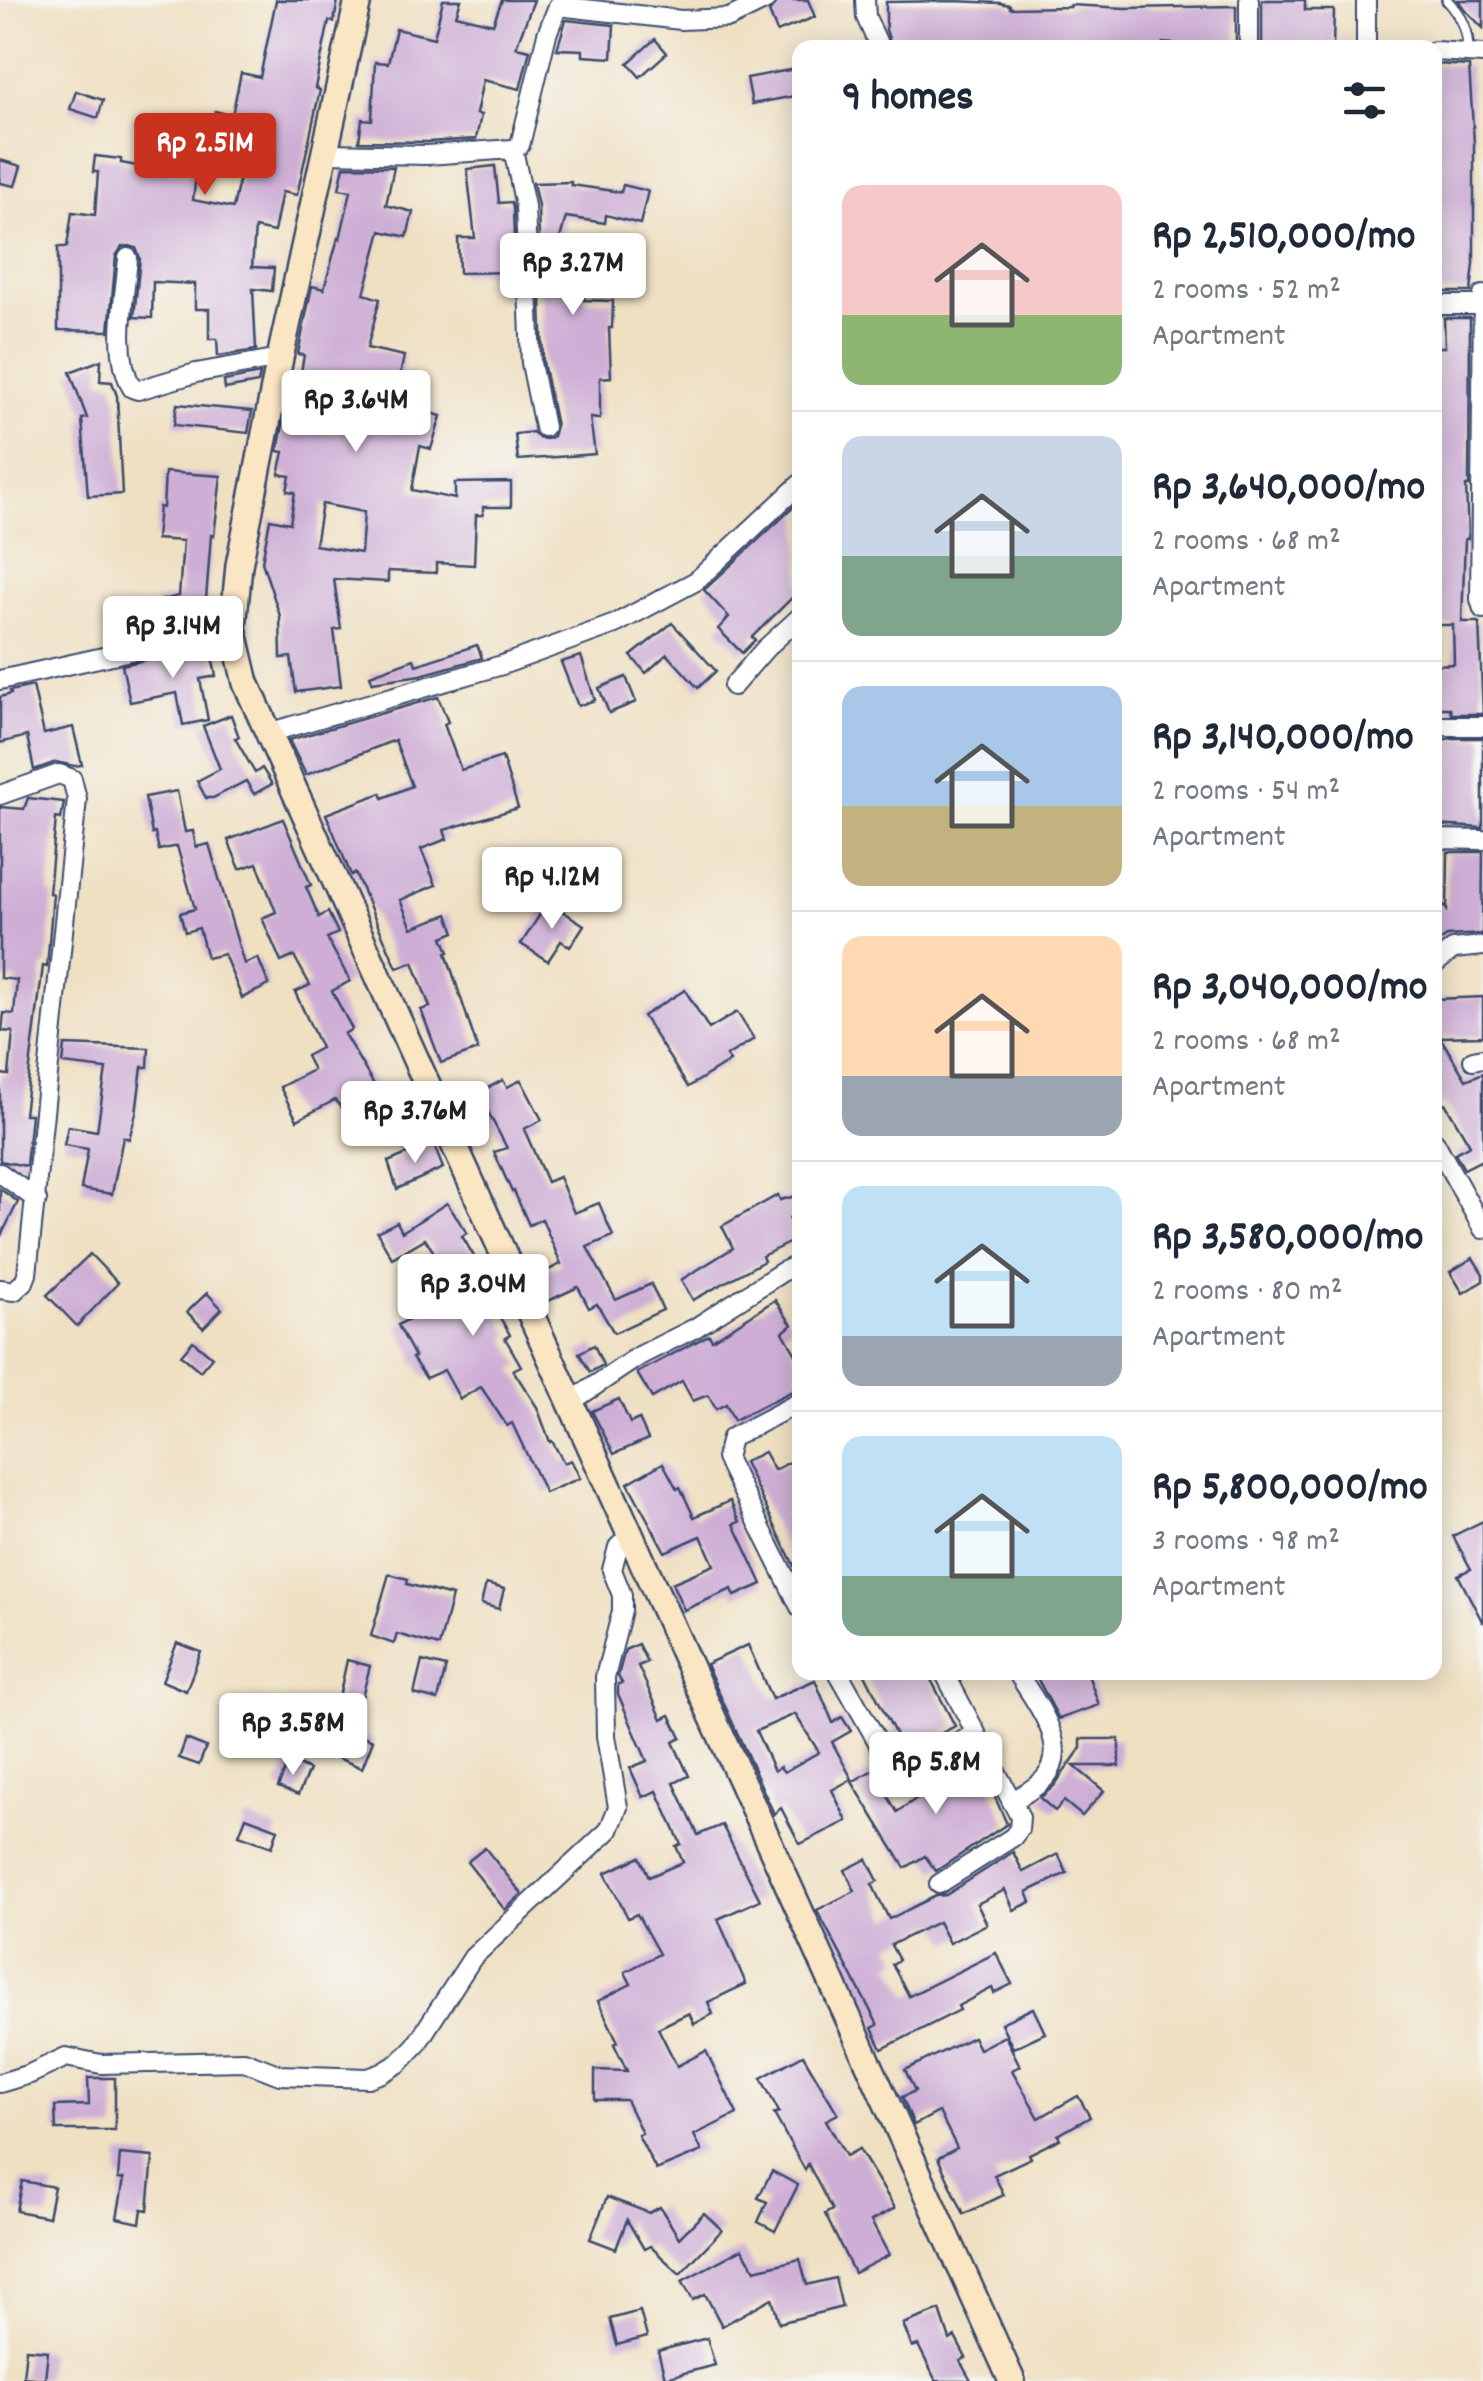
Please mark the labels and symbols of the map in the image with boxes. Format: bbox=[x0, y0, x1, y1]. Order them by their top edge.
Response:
pin: Rp 2.51M bbox=[102, 113, 308, 198]
pin: Rp 3.27M bbox=[470, 233, 676, 318]
pin: Rp 3.64M bbox=[253, 370, 459, 455]
pin: Rp 3.14M bbox=[70, 596, 276, 681]
pin: Rp 4.12M bbox=[449, 847, 655, 932]
pin: Rp 3.76M bbox=[312, 1081, 518, 1166]
pin: Rp 3.04M bbox=[370, 1254, 576, 1339]
pin: Rp 3.58M bbox=[190, 1693, 396, 1778]
pin: Rp 5.8M bbox=[844, 1732, 1028, 1817]

